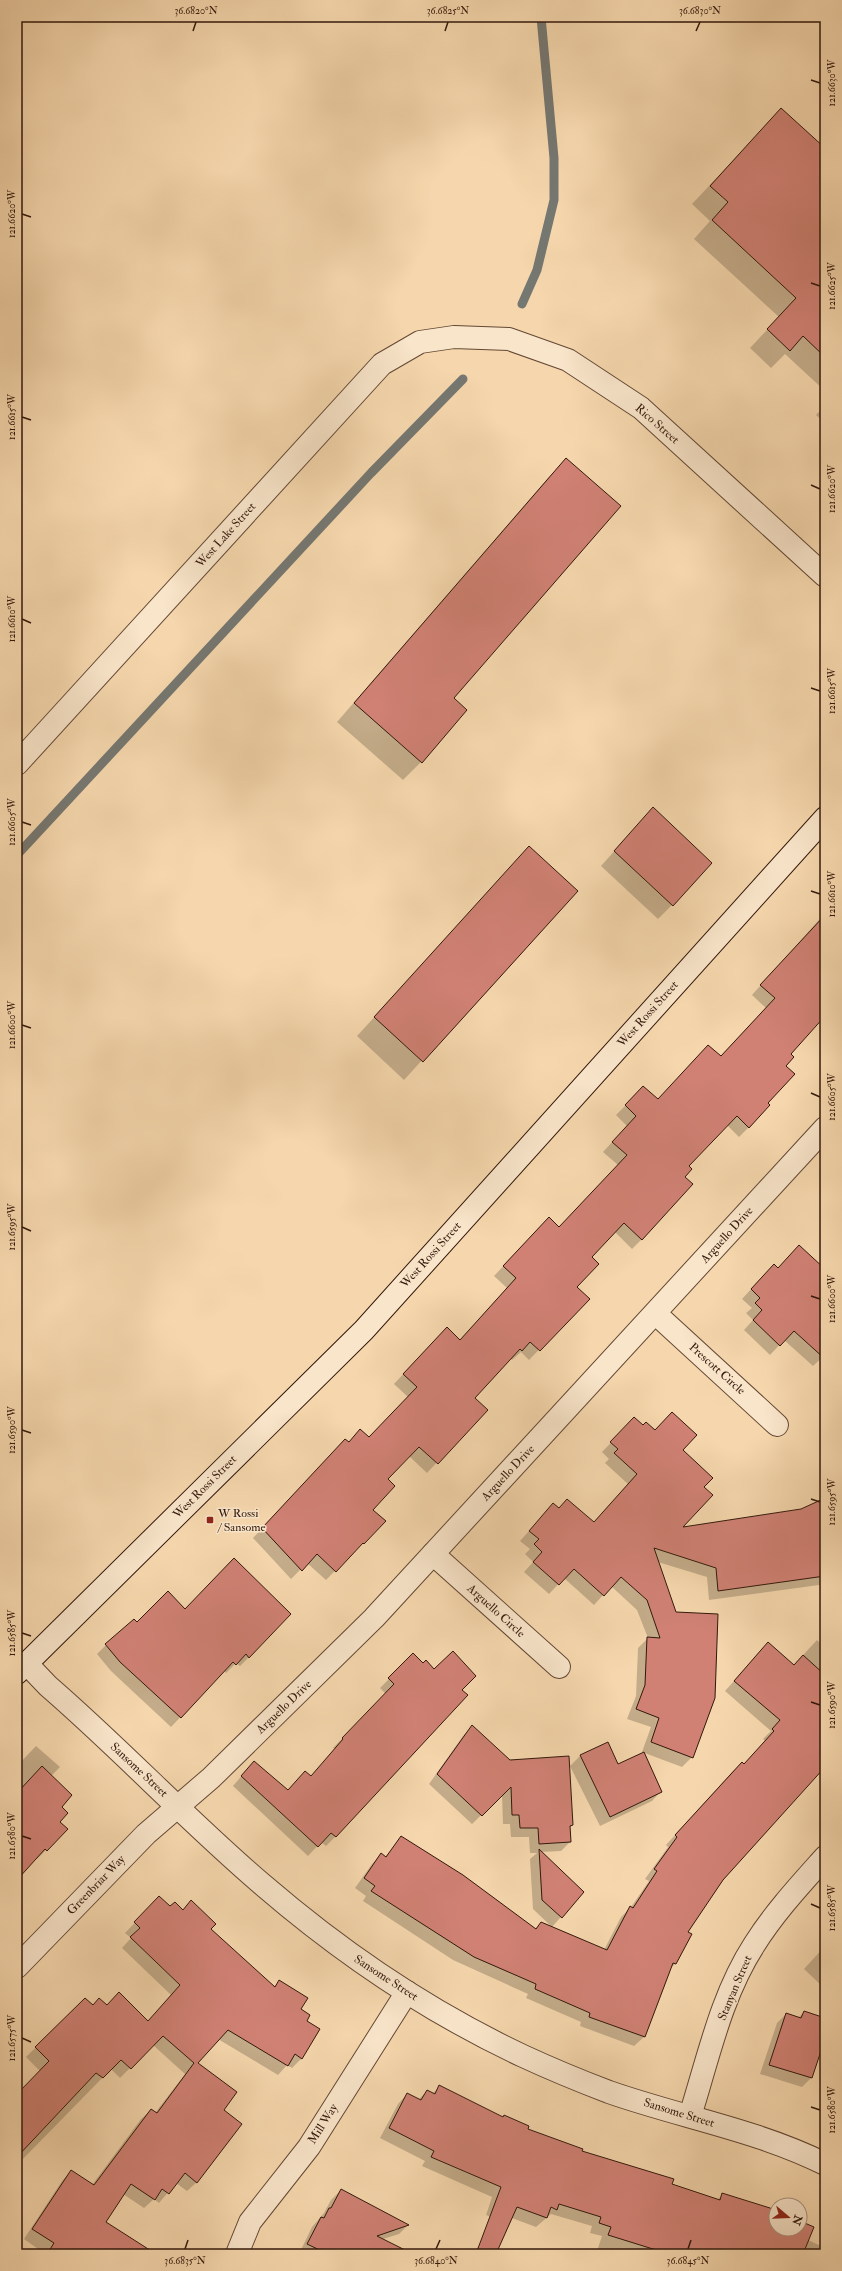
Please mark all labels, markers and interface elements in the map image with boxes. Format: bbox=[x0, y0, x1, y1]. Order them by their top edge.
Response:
text: 36.6820°N bbox=[174, 5, 218, 17]
text: 36.6825°N bbox=[427, 5, 469, 17]
text: 36.6830°N bbox=[679, 5, 721, 17]
text: 121.6630°W bbox=[826, 59, 838, 106]
text: 121.6620°W bbox=[6, 189, 18, 238]
text: 121.6625°W bbox=[826, 262, 838, 310]
text: 121.6615°W bbox=[6, 393, 18, 440]
street label: Rico Street bbox=[632, 401, 682, 447]
text: 121.6620°W bbox=[826, 464, 838, 513]
street label: West Lake Street bbox=[192, 499, 259, 571]
text: 121.6610°W bbox=[6, 595, 18, 642]
text: 121.6615°W bbox=[826, 667, 838, 714]
text: 121.6605°W bbox=[6, 797, 18, 846]
text: 121.6610°W bbox=[826, 870, 838, 917]
street label: West Rossi Street bbox=[614, 978, 682, 1051]
text: 121.6600°W bbox=[6, 1000, 18, 1049]
text: 121.6605°W bbox=[826, 1072, 838, 1121]
text: 121.6595°W bbox=[6, 1203, 18, 1250]
street label: Arguello Drive bbox=[697, 1204, 756, 1267]
street label: West Rossi Street bbox=[397, 1219, 465, 1292]
text: 121.6600°W bbox=[826, 1274, 838, 1323]
street label: Prescott Circle bbox=[686, 1340, 748, 1398]
text: 121.6590°W bbox=[6, 1405, 18, 1454]
street label: Arguello Drive bbox=[478, 1442, 538, 1505]
street label: West Rossi Street bbox=[169, 1452, 240, 1523]
text: 121.6595°W bbox=[826, 1478, 838, 1525]
place label: W Rossi / Sansome bbox=[217, 1506, 266, 1535]
marker: W Rossi / Sansome bbox=[205, 1515, 215, 1525]
street label: Arguello Circle bbox=[463, 1580, 528, 1641]
text: 121.6585°W bbox=[6, 1609, 18, 1656]
street label: Arguello Drive bbox=[252, 1677, 315, 1738]
text: 121.6590°W bbox=[826, 1680, 838, 1729]
street label: Sansome Street bbox=[107, 1739, 171, 1801]
text: 121.6580°W bbox=[6, 1812, 18, 1860]
street label: Greenbriar Way bbox=[64, 1851, 129, 1918]
text: 121.6585°W bbox=[826, 1884, 838, 1931]
street label: Sansome Street bbox=[351, 1952, 421, 2004]
street label: Stanyan Street bbox=[715, 1953, 755, 2023]
text: 121.6575°W bbox=[6, 2014, 18, 2061]
text: 121.6580°W bbox=[826, 2086, 838, 2134]
street label: Sansome Street bbox=[642, 2095, 716, 2131]
street label: Mill Way bbox=[305, 2100, 342, 2147]
north arrow bbox=[768, 2197, 808, 2237]
text: N bbox=[789, 2212, 805, 2228]
text: 36.6835°N bbox=[164, 2255, 206, 2267]
text: 36.6840°N bbox=[414, 2255, 458, 2267]
text: 36.6845°N bbox=[667, 2255, 709, 2267]

